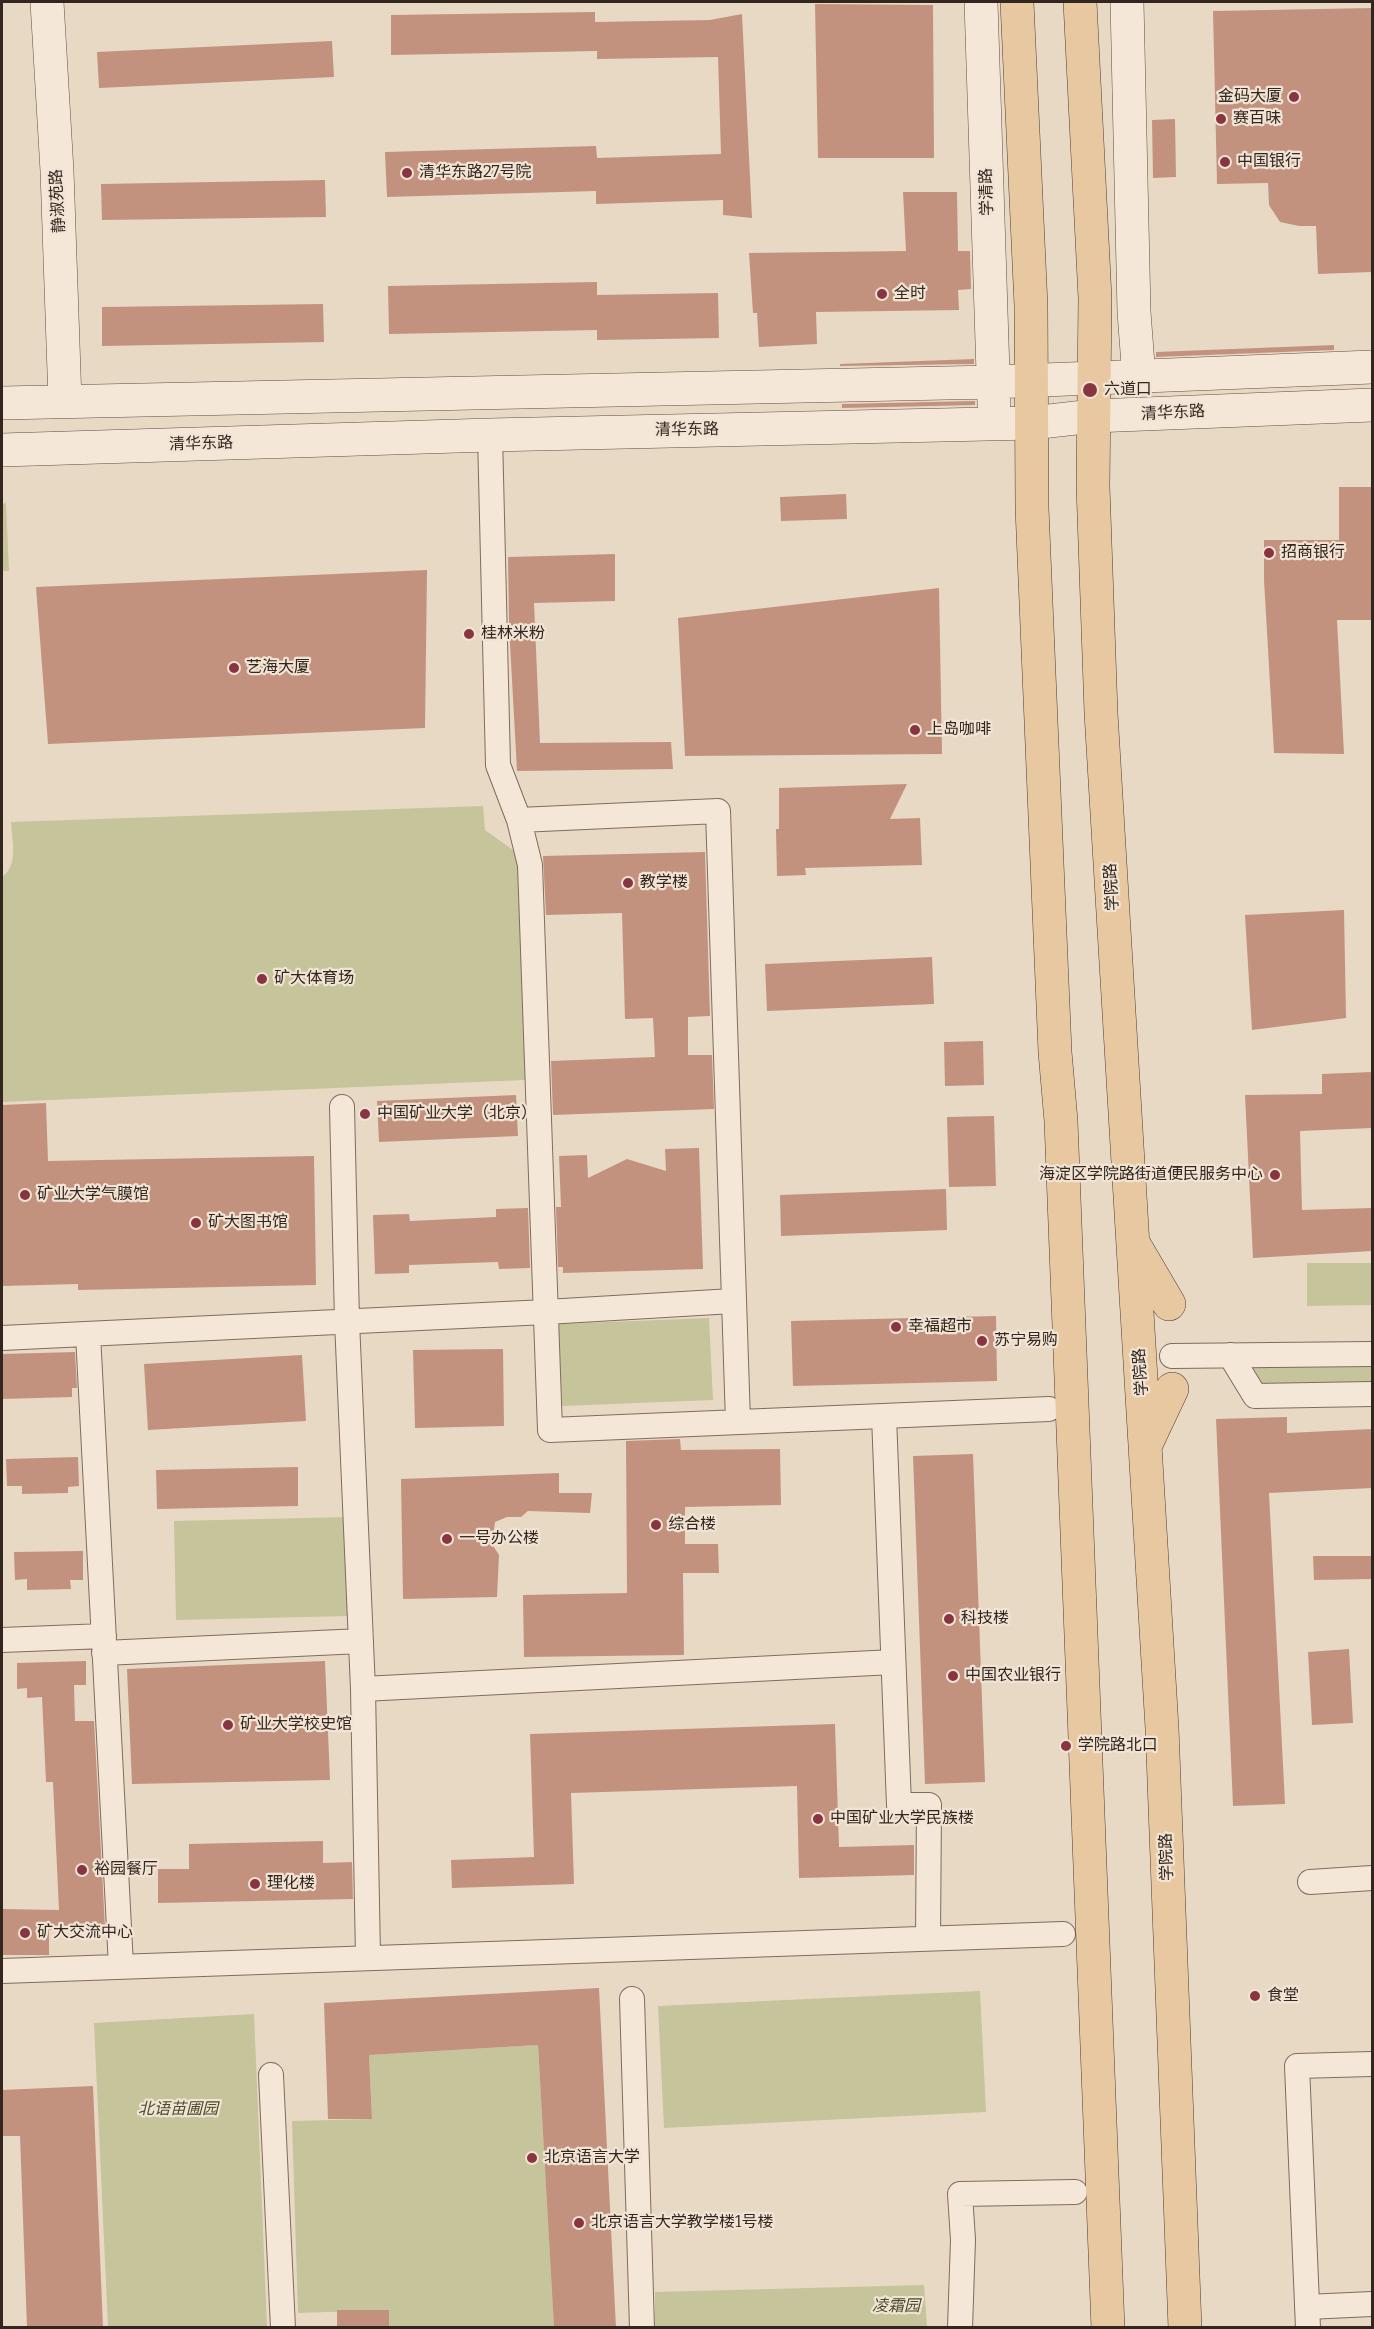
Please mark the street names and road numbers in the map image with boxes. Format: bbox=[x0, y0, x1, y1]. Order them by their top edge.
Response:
street label: 学清路 bbox=[977, 168, 997, 216]
street label: 静淑苑路 bbox=[47, 169, 69, 233]
street label: 清华东路 bbox=[1141, 402, 1205, 424]
street label: 清华东路 bbox=[655, 420, 719, 440]
street label: 清华东路 bbox=[169, 433, 233, 455]
street label: 学院路 bbox=[1101, 863, 1123, 911]
street label: 学院路 bbox=[1130, 1347, 1152, 1397]
street label: 学院路 bbox=[1157, 1833, 1177, 1881]

